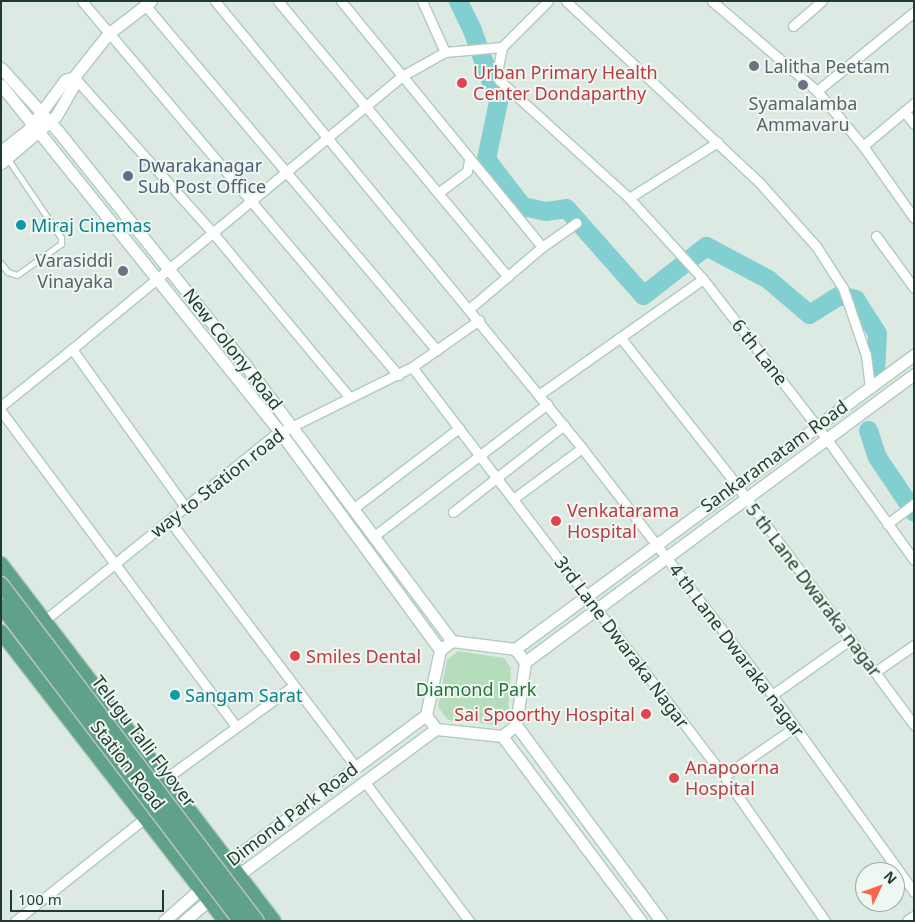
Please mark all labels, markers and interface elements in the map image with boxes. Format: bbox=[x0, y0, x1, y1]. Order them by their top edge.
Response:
place label: Lalitha Peetam bbox=[764, 55, 890, 77]
marker: Lalitha Peetam bbox=[748, 60, 760, 72]
place label: Urban Primary Health Center Dondaparthy bbox=[473, 62, 658, 104]
marker: Urban Primary Health Center Dondaparthy bbox=[455, 76, 469, 90]
marker: Syamalamba Ammavaru bbox=[797, 79, 809, 91]
place label: Syamalamba Ammavaru bbox=[749, 93, 857, 136]
place label: Dwarakanagar Sub Post Office bbox=[138, 155, 266, 198]
marker: Dwarakanagar Sub Post Office bbox=[122, 170, 134, 182]
place label: Miraj Cinemas bbox=[31, 214, 151, 236]
marker: Miraj Cinemas bbox=[15, 219, 27, 231]
place label: Varasiddi Vinayaka bbox=[35, 250, 113, 292]
marker: Varasiddi Vinayaka bbox=[117, 265, 129, 277]
street label: New Colony Road bbox=[179, 284, 287, 414]
street label: 6 th Lane bbox=[727, 315, 793, 389]
street label: Sankaramatam Road bbox=[696, 395, 852, 517]
street label: way to Station road bbox=[146, 424, 288, 542]
street label: 5 th Lane Dwaraka nagar bbox=[742, 499, 886, 681]
place label: Venkatarama Hospital bbox=[567, 500, 679, 542]
marker: Venkatarama Hospital bbox=[549, 514, 563, 528]
street label: 3rd Lane Dwaraka Nagar bbox=[550, 552, 694, 732]
street label: 4 th Lane Dwaraka nagar bbox=[665, 559, 809, 741]
place label: Smiles Dental bbox=[306, 645, 421, 667]
marker: Smiles Dental bbox=[288, 649, 302, 663]
street label: Telugu Talli Flyover bbox=[87, 671, 201, 811]
park label: Diamond Park bbox=[416, 678, 536, 700]
place label: Sangam Sarat bbox=[185, 684, 302, 706]
marker: Sangam Sarat bbox=[169, 689, 181, 701]
place label: Sai Spoorthy Hospital bbox=[454, 703, 635, 725]
marker: Sai Spoorthy Hospital bbox=[639, 707, 653, 721]
street label: Station Road bbox=[86, 716, 170, 814]
place label: Anapoorna Hospital bbox=[685, 757, 779, 800]
street label: Dimond Park Road bbox=[222, 758, 362, 870]
marker: Anapoorna Hospital bbox=[667, 771, 681, 785]
north arrow bbox=[855, 862, 905, 912]
text: N bbox=[880, 867, 902, 888]
scale bar bbox=[12, 880, 166, 912]
text: 100 m bbox=[18, 889, 62, 909]

